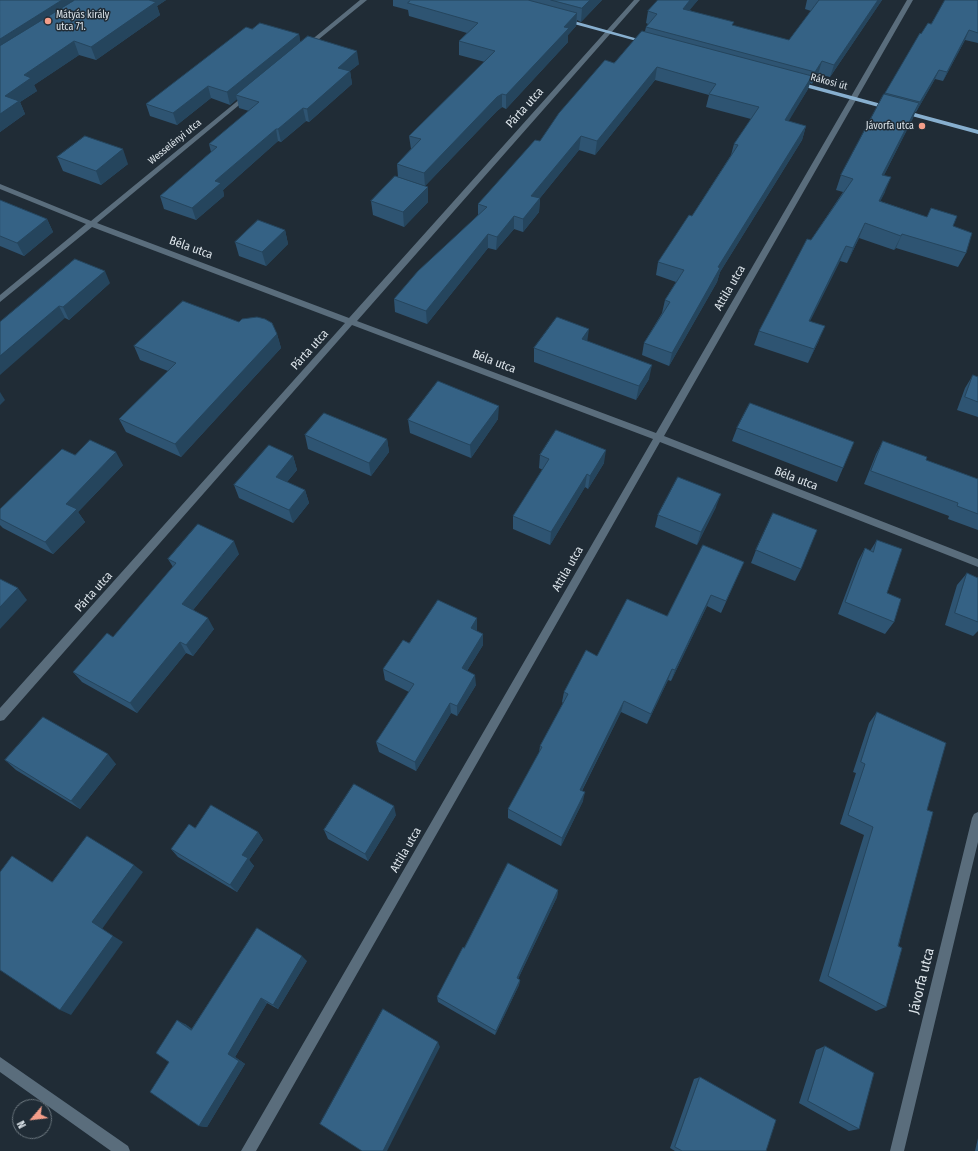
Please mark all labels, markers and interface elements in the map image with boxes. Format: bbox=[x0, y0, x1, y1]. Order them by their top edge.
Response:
place label: Mátyás király utca 71. bbox=[56, 9, 109, 32]
marker: Mátyás király utca 71. bbox=[43, 16, 53, 26]
street label: Rákosi út bbox=[809, 71, 849, 93]
street label: Párta utca bbox=[503, 85, 547, 131]
street label: Wesselényi utca bbox=[146, 117, 204, 167]
place label: Jávorfa utca bbox=[866, 120, 914, 132]
marker: Jávorfa utca bbox=[917, 121, 927, 131]
street label: Béla utca bbox=[167, 234, 215, 262]
street label: Attila utca bbox=[711, 263, 749, 313]
street label: Párta utca bbox=[288, 327, 332, 373]
street label: Béla utca bbox=[470, 347, 518, 377]
street label: Béla utca bbox=[772, 464, 820, 494]
street label: Attila utca bbox=[549, 544, 587, 594]
street label: Párta utca bbox=[72, 569, 116, 615]
street label: Attila utca bbox=[387, 825, 425, 875]
street label: Jávorfa utca bbox=[906, 946, 938, 1016]
north arrow bbox=[12, 1099, 52, 1139]
text: N bbox=[15, 1118, 29, 1130]

